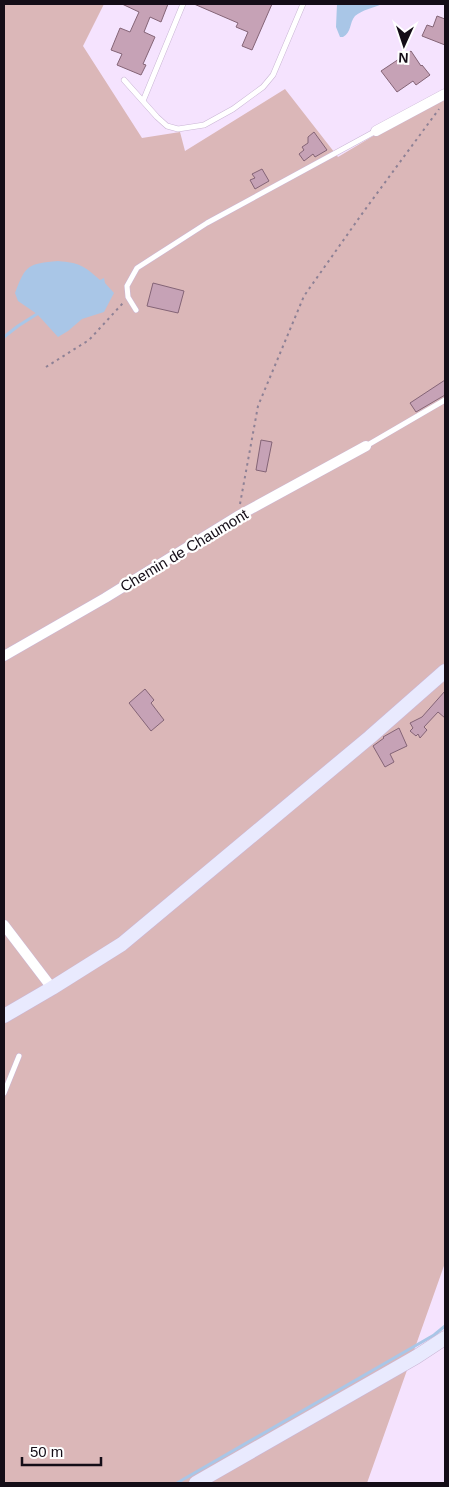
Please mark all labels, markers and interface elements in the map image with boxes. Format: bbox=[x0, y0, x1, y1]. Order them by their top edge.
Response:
north arrow bbox=[379, 20, 429, 70]
text: N bbox=[398, 50, 409, 66]
street label: Chemin de Chaumont bbox=[117, 505, 252, 595]
scale bar bbox=[22, 1434, 101, 1466]
text: 50 m bbox=[30, 1443, 63, 1460]

